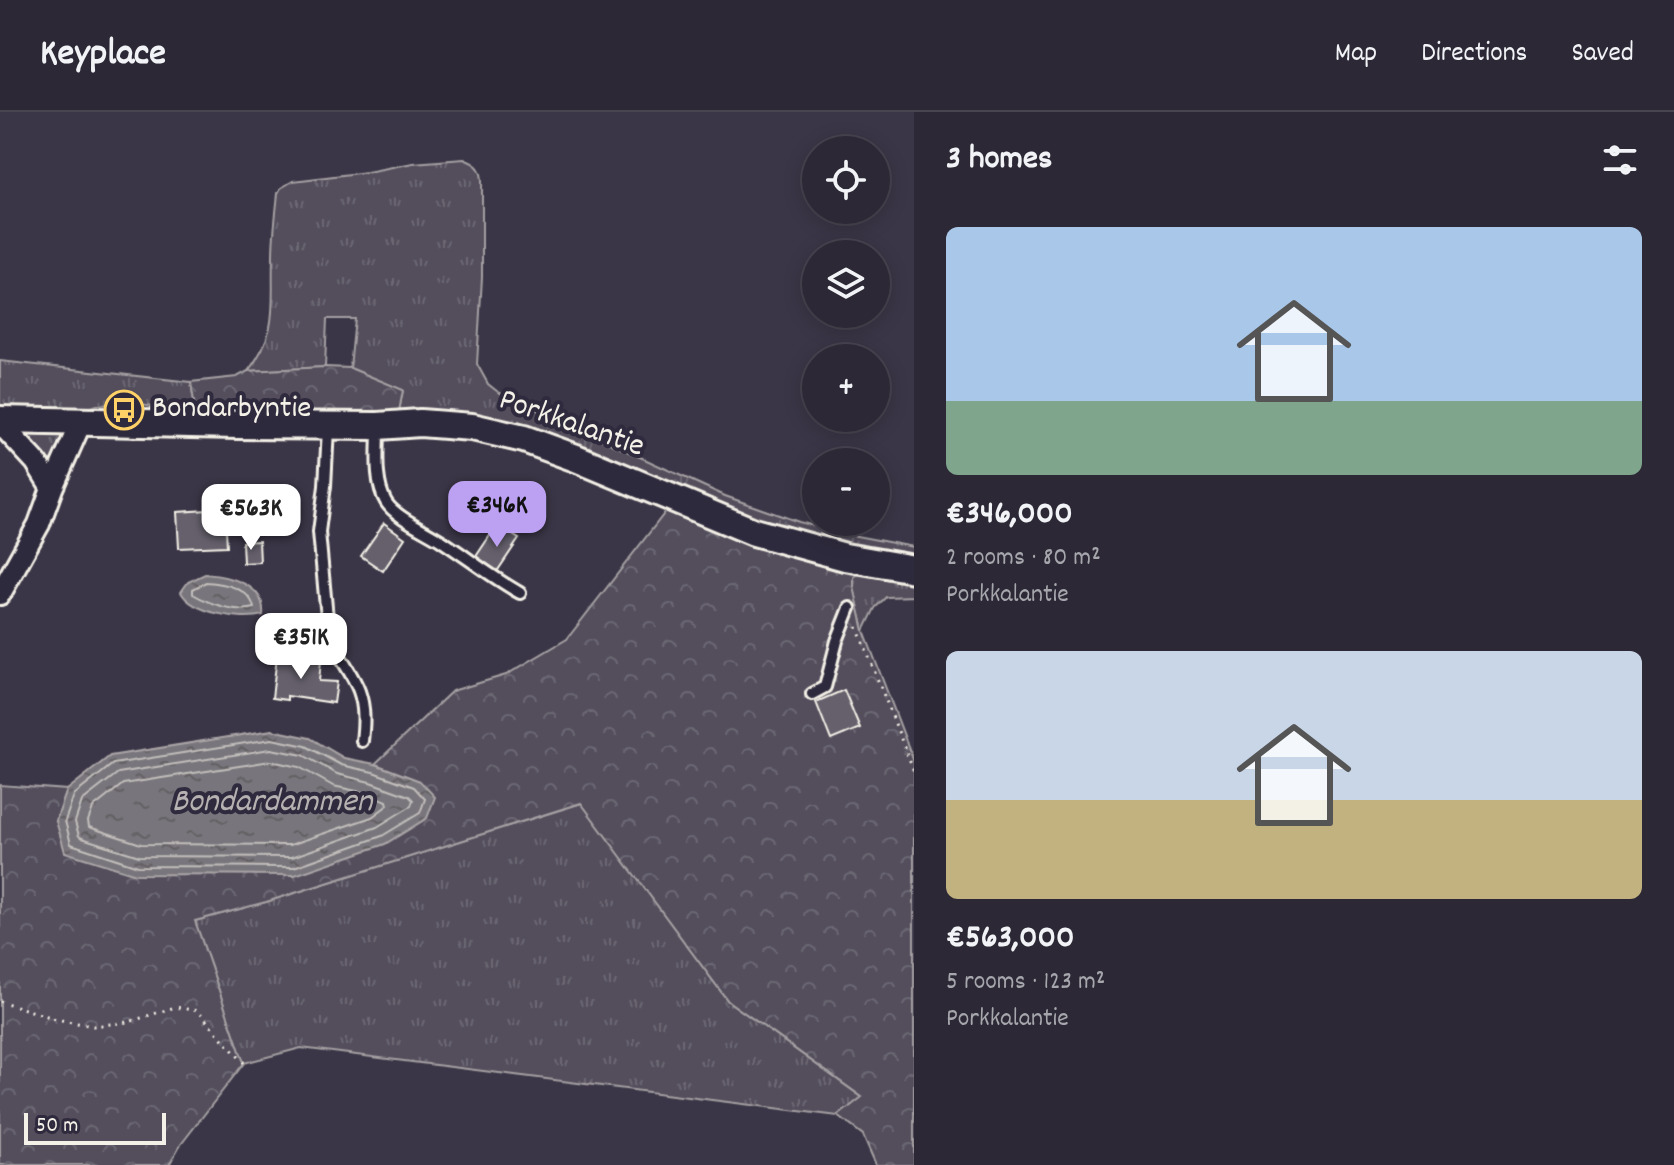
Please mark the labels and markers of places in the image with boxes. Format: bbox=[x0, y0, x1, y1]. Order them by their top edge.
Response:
place label: Bondarbyntie bbox=[152, 387, 311, 433]
bus stop icon: Bondarbyntie bbox=[103, 389, 145, 431]
pin: €346K bbox=[441, 481, 553, 549]
pin: €563K bbox=[195, 484, 307, 552]
pin: €351K bbox=[245, 613, 357, 681]

